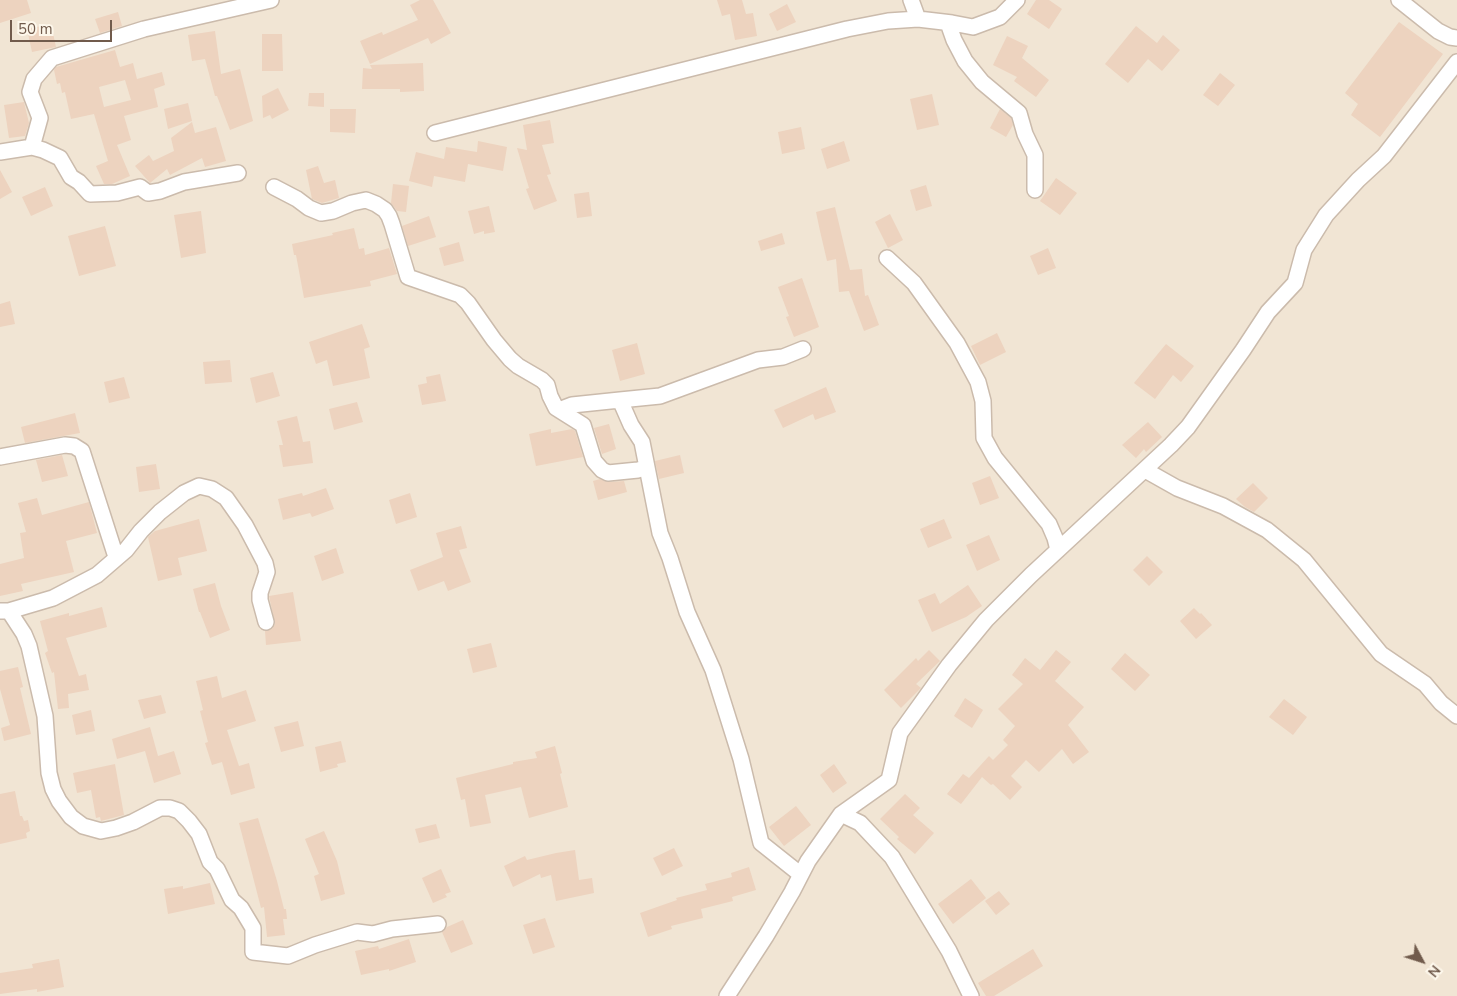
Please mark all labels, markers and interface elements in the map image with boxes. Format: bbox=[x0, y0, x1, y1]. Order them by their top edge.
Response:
scale bar bbox=[12, 10, 115, 42]
text: 50 m bbox=[18, 19, 53, 39]
north arrow bbox=[1397, 936, 1447, 986]
text: N bbox=[1423, 961, 1445, 981]

